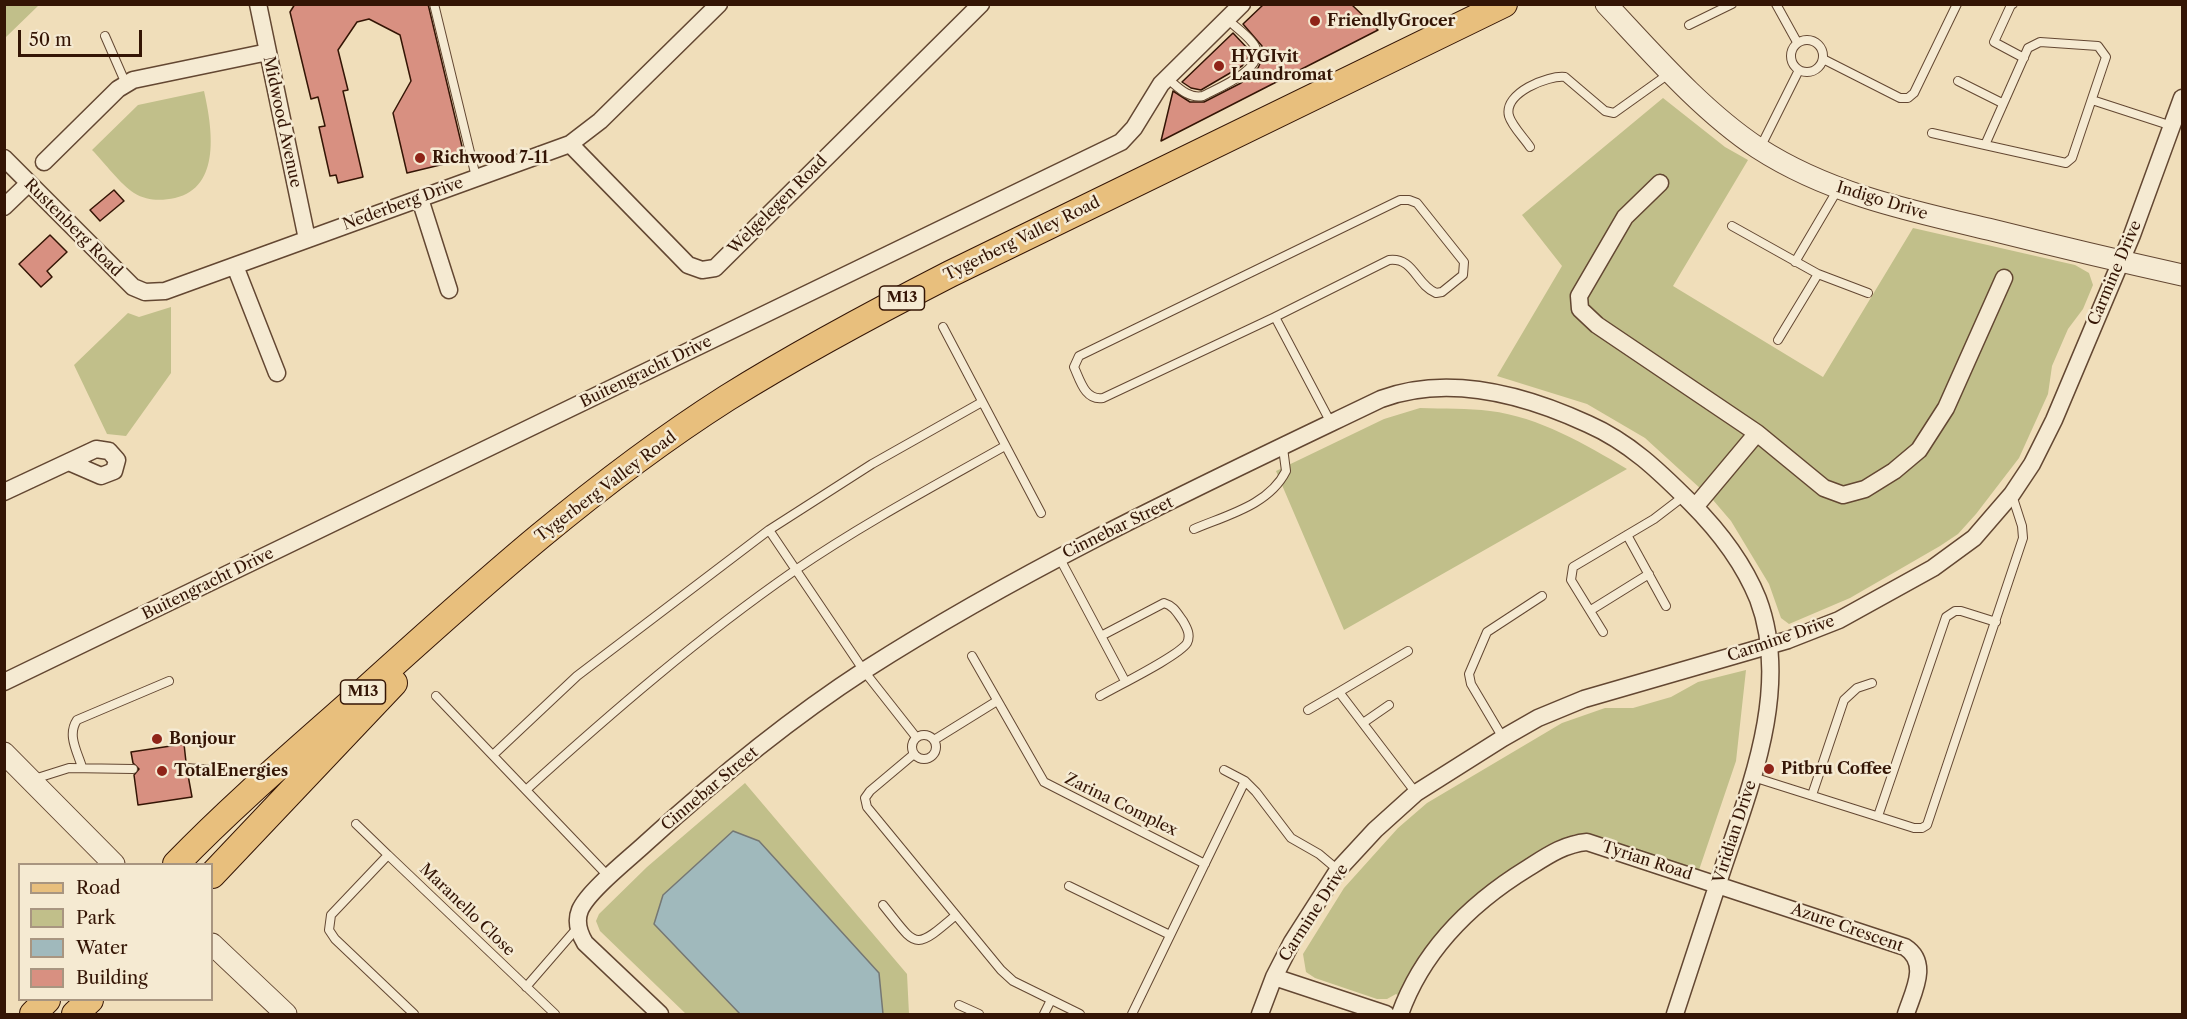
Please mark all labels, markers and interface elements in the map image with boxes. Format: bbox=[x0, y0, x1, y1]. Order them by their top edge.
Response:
place label: FriendlyGrocer bbox=[1327, 11, 1455, 31]
marker: FriendlyGrocer bbox=[1308, 14, 1322, 28]
scale bar bbox=[21, 18, 146, 56]
text: 50 m bbox=[29, 29, 72, 51]
place label: HYGIvit Laundromat bbox=[1231, 47, 1333, 85]
street label: Midwood Avenue bbox=[259, 55, 305, 189]
marker: HYGIvit Laundromat bbox=[1212, 59, 1226, 73]
place label: Richwood 7-11 bbox=[432, 148, 548, 168]
marker: Richwood 7-11 bbox=[413, 151, 427, 165]
street label: Welgelegen Road bbox=[725, 152, 831, 258]
street label: Nederberg Drive bbox=[340, 173, 466, 235]
street label: Rustenberg Road bbox=[20, 175, 126, 281]
street label: Indigo Drive bbox=[1834, 178, 1930, 224]
street label: Tygerberg Valley Road bbox=[941, 193, 1103, 285]
street label: Carmine Drive bbox=[2084, 218, 2146, 328]
road number: M13 bbox=[880, 286, 924, 310]
street label: Buitengracht Drive bbox=[577, 332, 715, 412]
street label: Tygerberg Valley Road bbox=[532, 428, 680, 546]
street label: Cinnebar Street bbox=[1060, 493, 1176, 563]
street label: Buitengracht Drive bbox=[139, 544, 277, 624]
street label: Carmine Drive bbox=[1725, 612, 1837, 666]
road number: M13 bbox=[340, 680, 386, 704]
place label: Bonjour bbox=[169, 729, 236, 749]
marker: Bonjour bbox=[150, 732, 164, 746]
street label: Cinnebar Street bbox=[658, 743, 762, 835]
place label: Pitbru Coffee bbox=[1781, 759, 1892, 779]
place label: TotalEnergies bbox=[174, 761, 288, 781]
marker: Pitbru Coffee bbox=[1762, 762, 1776, 776]
marker: TotalEnergies bbox=[155, 764, 169, 778]
street label: Zarina Complex bbox=[1062, 769, 1180, 841]
street label: Viridian Drive bbox=[1709, 778, 1761, 886]
street label: Tyrian Road bbox=[1599, 837, 1695, 885]
street label: Maranello Close bbox=[415, 860, 519, 960]
street label: Carmine Drive bbox=[1275, 861, 1353, 965]
legend bbox=[18, 863, 213, 1001]
text: Road bbox=[76, 877, 121, 899]
street label: Azure Crescent bbox=[1788, 900, 1906, 956]
text: Park bbox=[76, 907, 115, 929]
text: Water bbox=[76, 937, 128, 959]
text: Building bbox=[76, 967, 148, 989]

